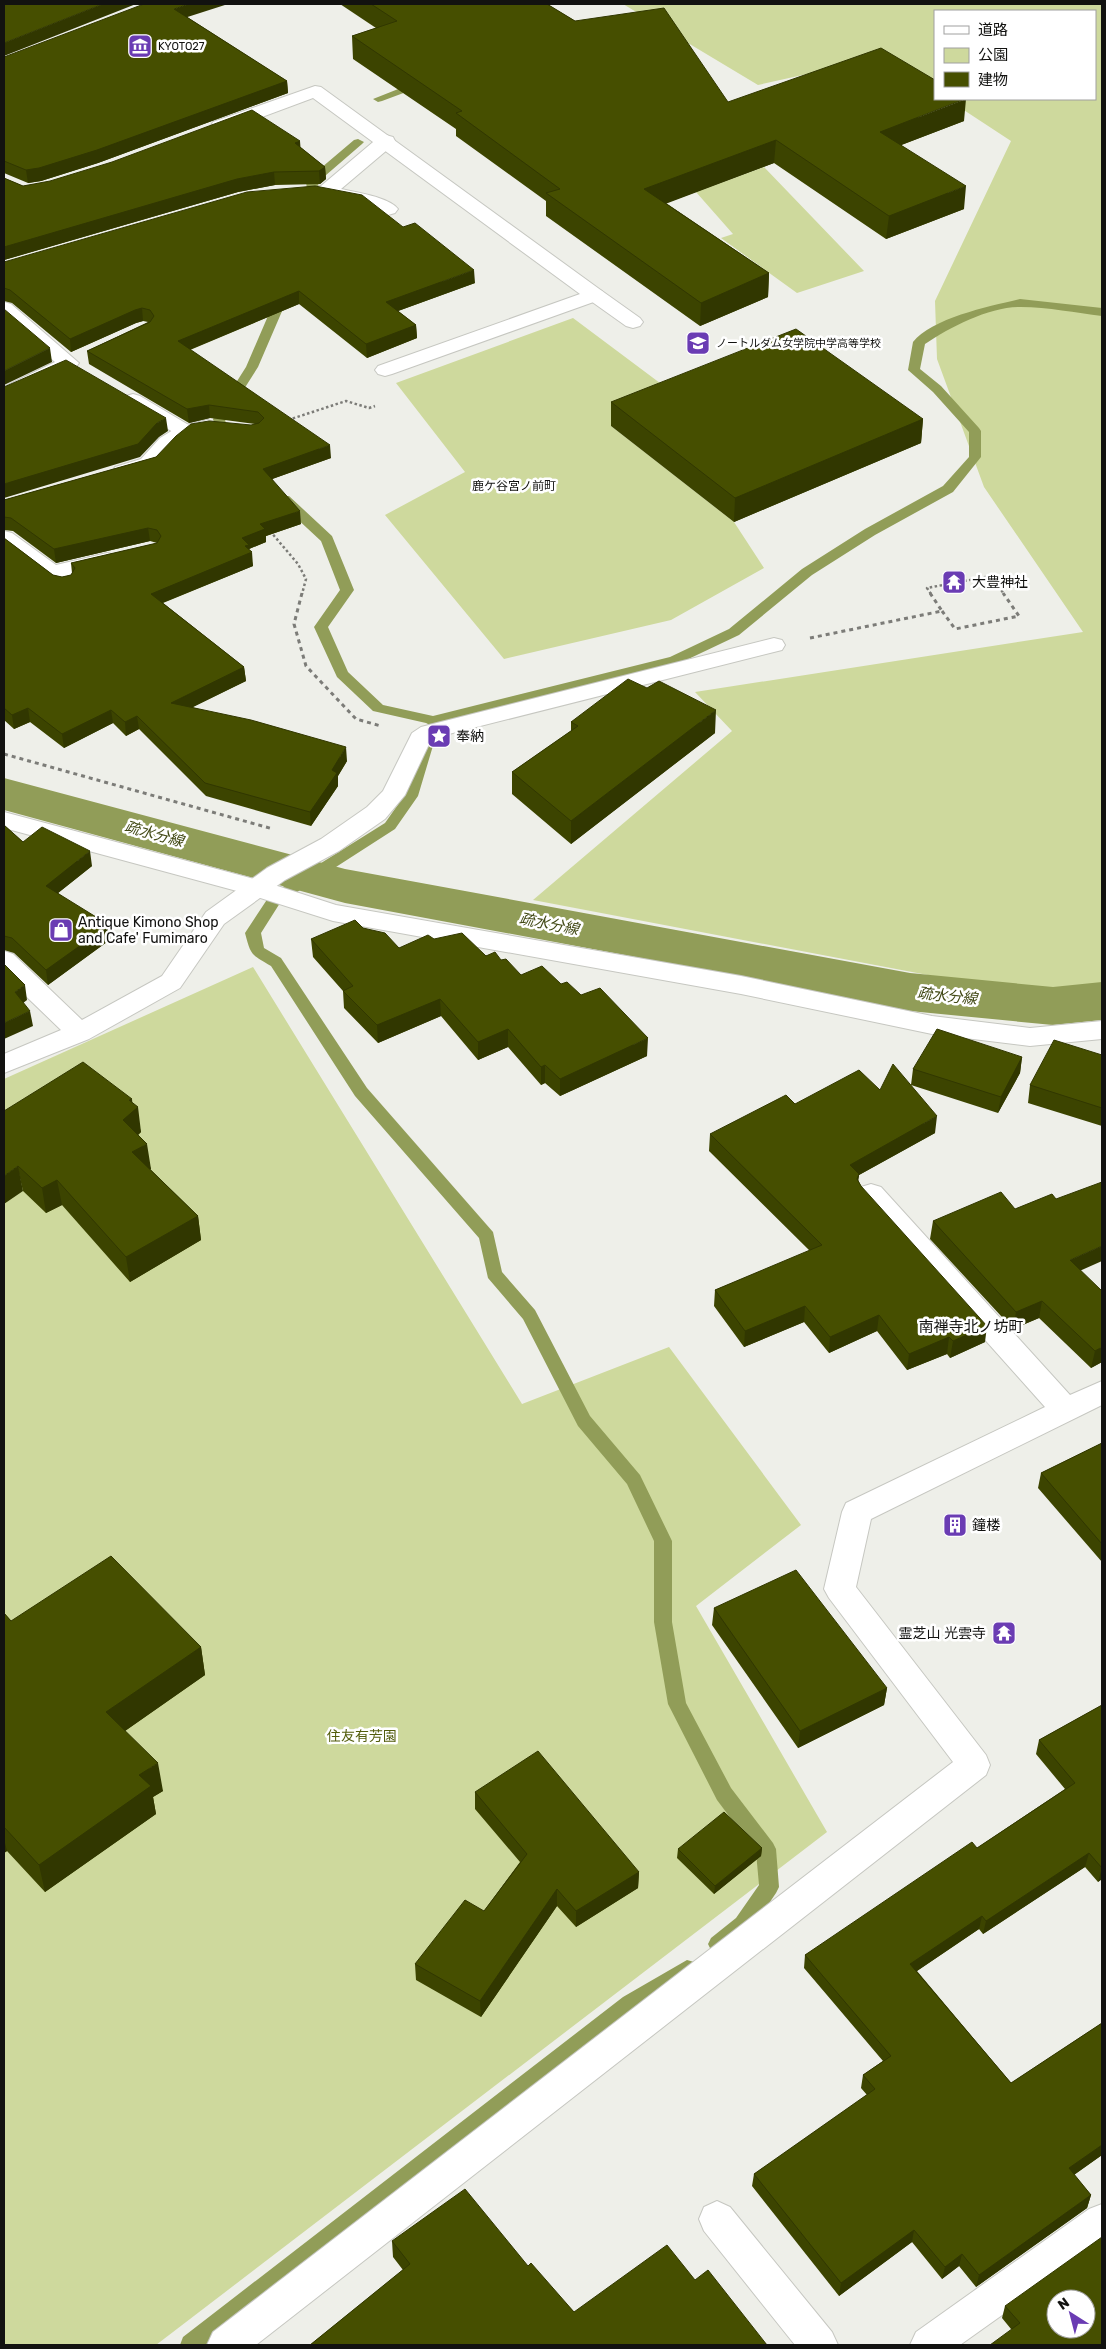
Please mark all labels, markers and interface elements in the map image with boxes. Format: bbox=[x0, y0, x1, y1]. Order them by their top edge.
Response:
legend bbox=[934, 10, 1096, 100]
text: 道路 bbox=[978, 21, 1008, 39]
museum icon: KYOTO27 bbox=[127, 33, 153, 59]
place label: KYOTO27 bbox=[158, 40, 205, 53]
text: 公園 bbox=[978, 46, 1008, 64]
text: 建物 bbox=[978, 71, 1008, 89]
school or university icon: ノートルダム女学院中学高等学校 bbox=[685, 330, 711, 356]
place label: ノートルダム女学院中学高等学校 bbox=[716, 337, 881, 350]
district label: 鹿ケ谷宮ノ前町 bbox=[472, 479, 556, 493]
temple icon: 大豊神社 bbox=[941, 569, 967, 595]
place label: 大豊神社 bbox=[972, 574, 1028, 591]
place icon: 奉納 bbox=[426, 723, 452, 749]
place label: 奉納 bbox=[456, 728, 484, 745]
water label: 疏水分線 bbox=[123, 818, 187, 851]
water label: 疏水分線 bbox=[518, 909, 582, 939]
place label: Antique Kimono Shop and Cafe' Fumimaro bbox=[78, 914, 219, 947]
shop icon: Antique Kimono Shop and Cafe' Fumimaro bbox=[48, 917, 74, 943]
water label: 疏水分線 bbox=[916, 984, 980, 1008]
district label: 南禅寺北ノ坊町 bbox=[918, 1318, 1024, 1336]
building icon: 鐘楼 bbox=[942, 1512, 968, 1538]
place label: 鐘楼 bbox=[972, 1517, 1001, 1534]
temple icon: 霊芝山 光雲寺 bbox=[991, 1620, 1017, 1646]
place label: 霊芝山 光雲寺 bbox=[899, 1625, 986, 1642]
park label: 住友有芳園 bbox=[327, 1728, 397, 1745]
north arrow bbox=[1046, 2289, 1096, 2339]
text: N bbox=[1055, 2294, 1073, 2314]

